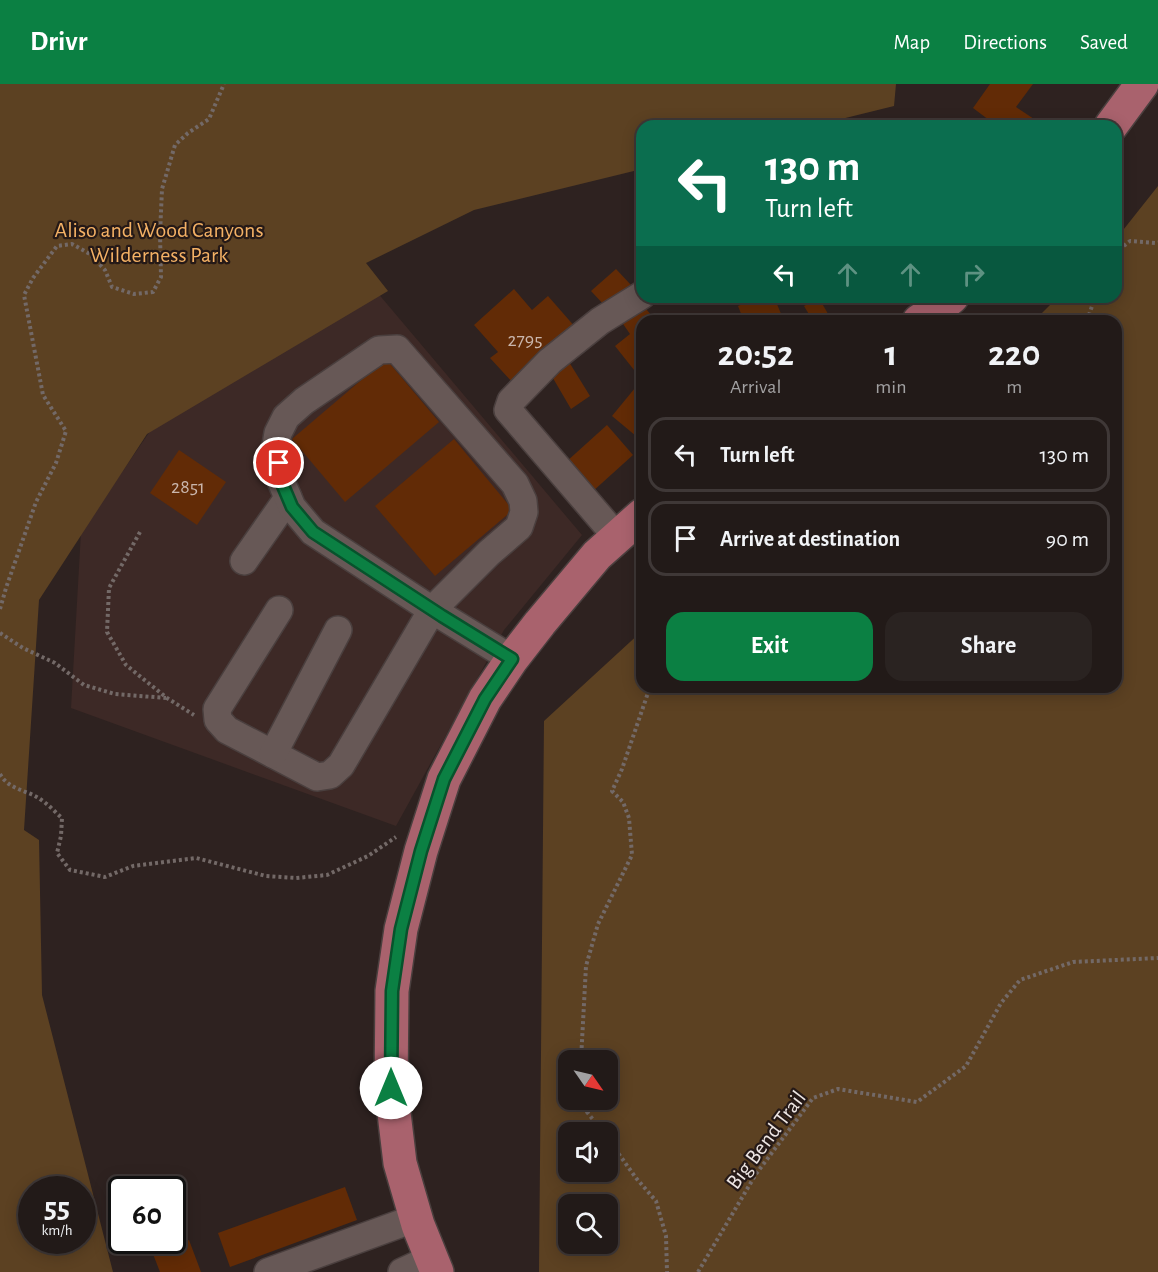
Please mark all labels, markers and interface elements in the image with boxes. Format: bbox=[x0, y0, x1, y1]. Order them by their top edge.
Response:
text: Drivr bbox=[30, 28, 87, 56]
text: Map bbox=[894, 32, 930, 53]
text: Directions bbox=[963, 32, 1047, 53]
text: Saved bbox=[1080, 32, 1128, 53]
icon: left bbox=[666, 144, 744, 222]
text: 130 m bbox=[765, 146, 860, 188]
text: Turn left bbox=[765, 195, 853, 222]
park label: Aliso and Wood Canyons Wilderness Park bbox=[54, 219, 264, 266]
icon: left bbox=[768, 258, 801, 291]
icon: ahead bbox=[831, 258, 864, 291]
icon: ahead bbox=[894, 258, 927, 291]
icon: right bbox=[957, 258, 990, 291]
house number: 2795 bbox=[507, 330, 543, 350]
text: 20:52 bbox=[717, 336, 794, 372]
text: 1 bbox=[884, 336, 897, 372]
text: 220 bbox=[988, 336, 1041, 372]
text: Arrival bbox=[730, 377, 781, 397]
text: min bbox=[875, 377, 906, 397]
text: m bbox=[1006, 377, 1022, 397]
pin bbox=[253, 437, 304, 488]
icon: left bbox=[669, 438, 702, 471]
text: Turn left bbox=[720, 444, 794, 466]
text: 130 m bbox=[1040, 444, 1089, 466]
icon: arrive bbox=[262, 446, 295, 479]
house number: 2851 bbox=[171, 477, 205, 497]
icon: arrive bbox=[669, 522, 702, 555]
text: Arrive at destination bbox=[720, 528, 900, 550]
text: 90 m bbox=[1046, 528, 1089, 550]
button: Exit bbox=[666, 612, 873, 681]
button: Share bbox=[885, 612, 1092, 681]
north arrow bbox=[558, 1050, 618, 1110]
map controls bbox=[558, 1050, 618, 1254]
position arrow bbox=[359, 1056, 423, 1120]
street label: Big Bend Trail bbox=[722, 1087, 810, 1193]
button: sound bbox=[558, 1122, 618, 1182]
speed limit sign: 60 bbox=[108, 1176, 186, 1254]
text: 55 bbox=[44, 1193, 70, 1223]
button: search bbox=[558, 1194, 618, 1254]
text: km/h bbox=[42, 1223, 72, 1238]

